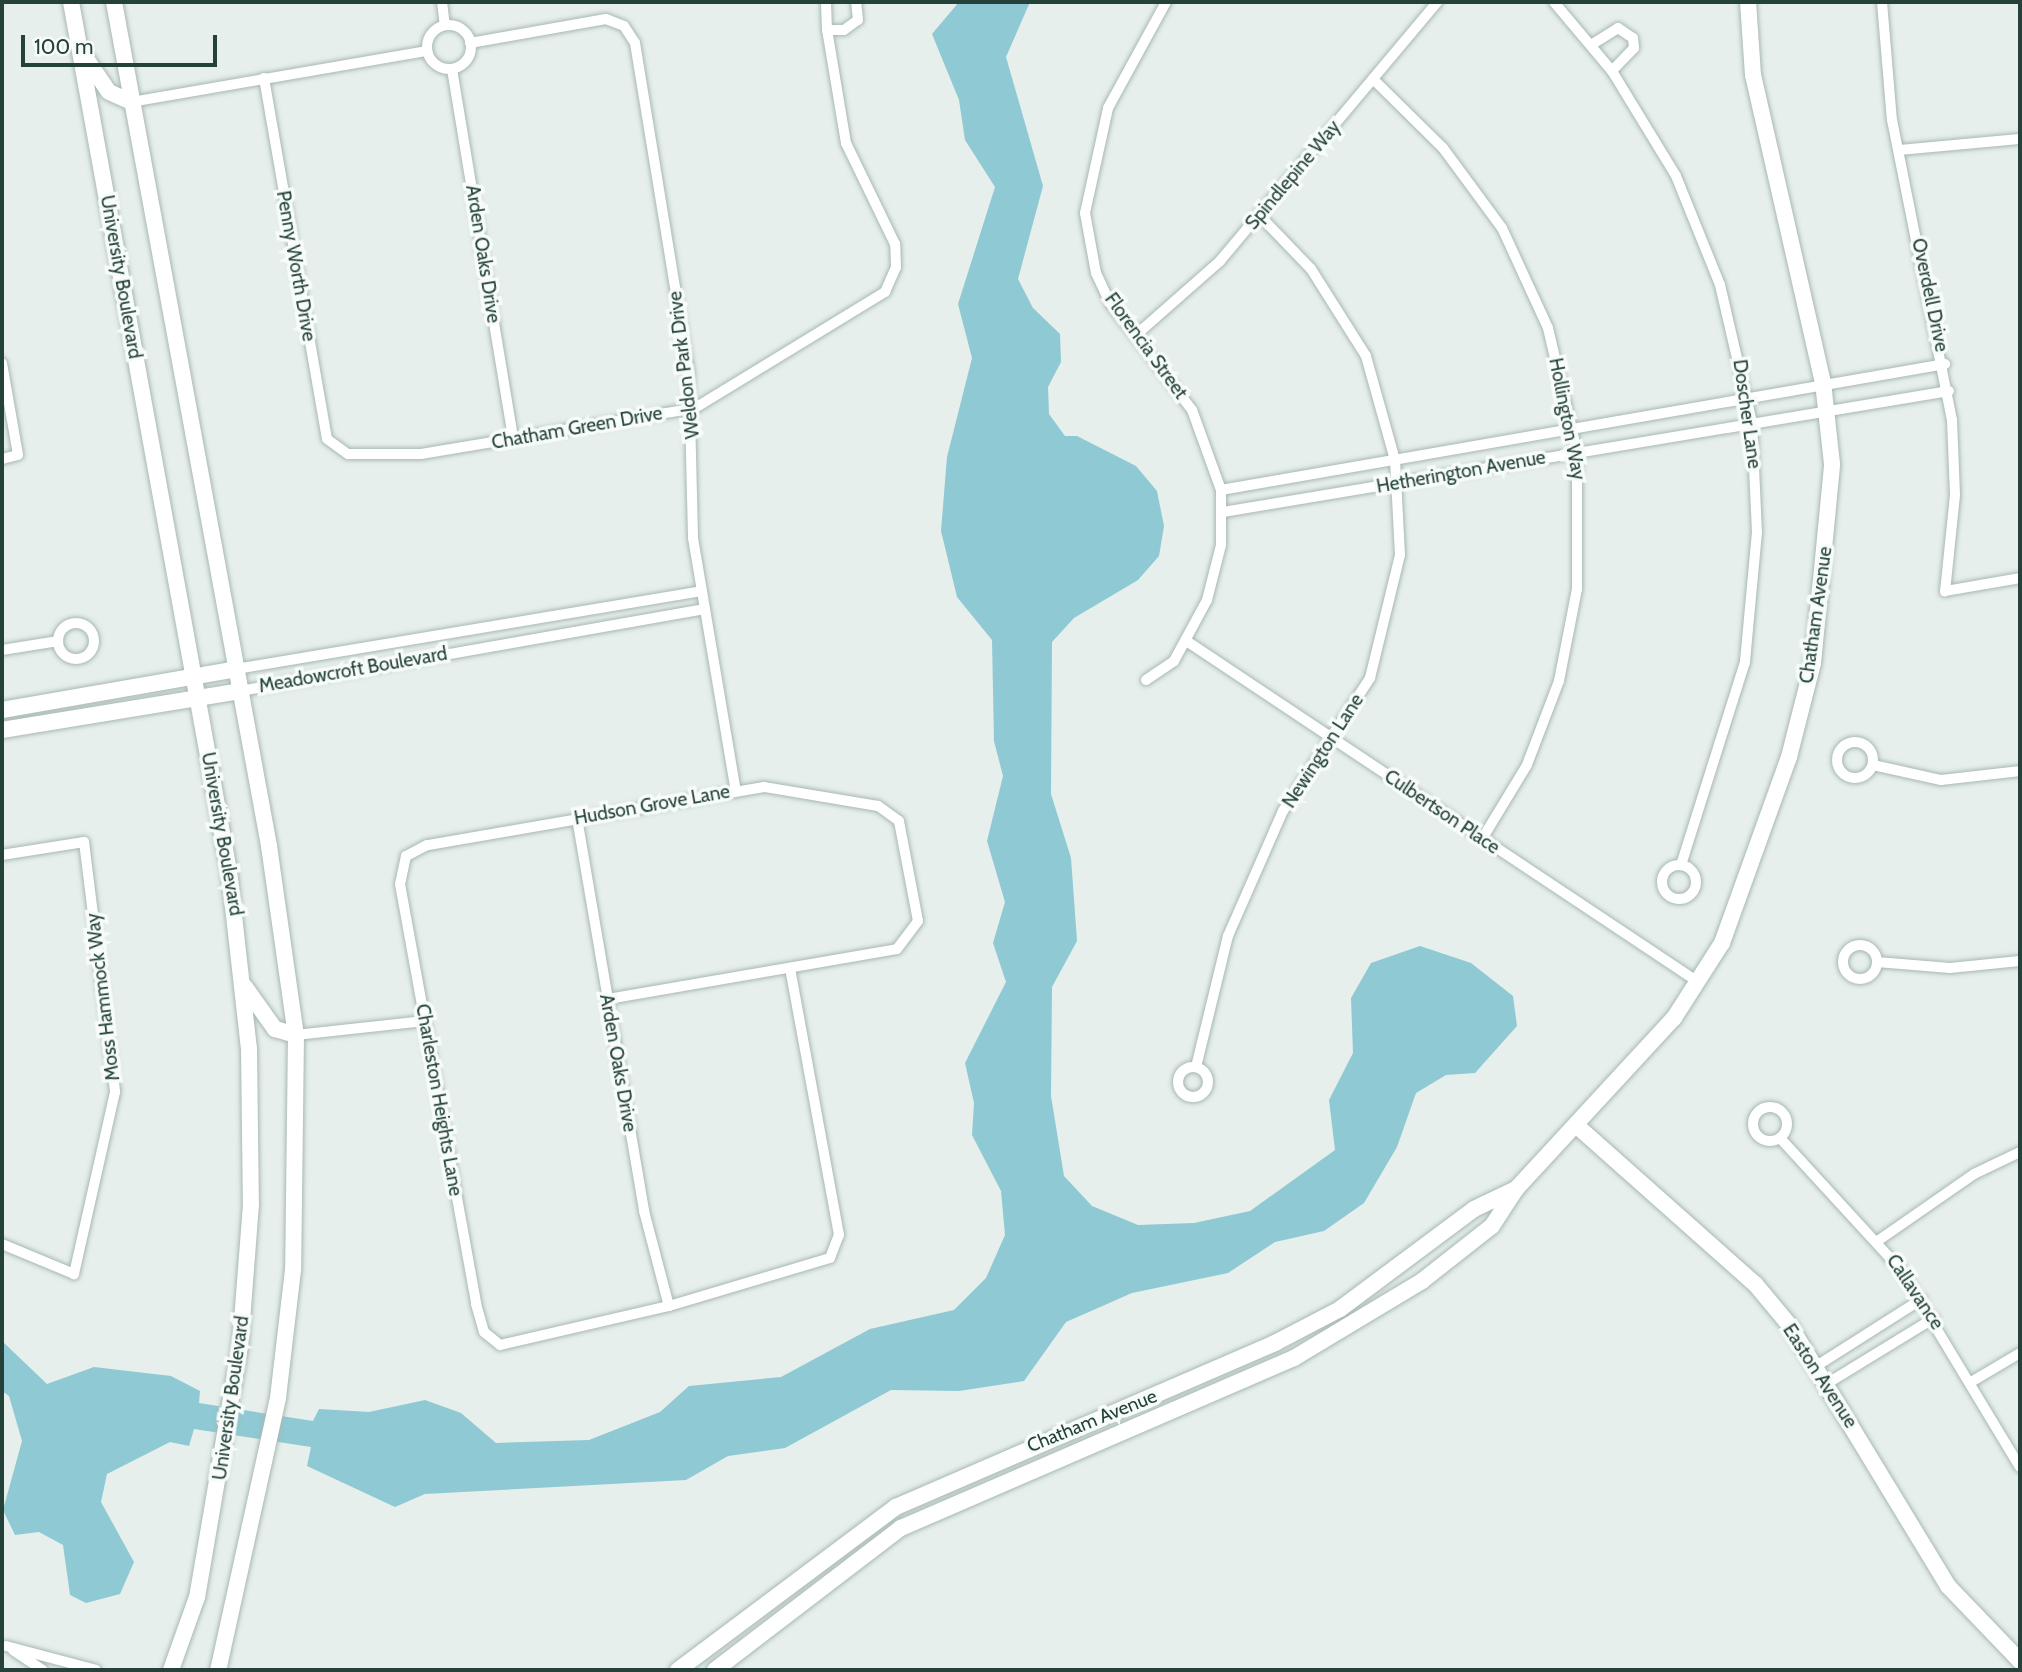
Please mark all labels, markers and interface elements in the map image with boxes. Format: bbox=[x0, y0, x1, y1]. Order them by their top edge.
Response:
scale bar bbox=[24, 21, 220, 65]
text: 100 m bbox=[34, 34, 93, 59]
street label: Spindlepine Way bbox=[1241, 116, 1345, 234]
street label: Arden Oaks Drive bbox=[461, 183, 505, 325]
street label: Penny Worth Drive bbox=[272, 189, 320, 343]
street label: University Boulevard bbox=[95, 193, 147, 361]
street label: Overdell Drive bbox=[1907, 236, 1953, 354]
street label: Florencia Street bbox=[1100, 288, 1192, 404]
street label: Weldon Park Drive bbox=[664, 290, 704, 440]
street label: Hollington Way bbox=[1544, 356, 1590, 482]
street label: Doscher Lane bbox=[1728, 358, 1766, 470]
street label: Chatham Green Drive bbox=[490, 402, 664, 454]
street label: Hetherington Avenue bbox=[1375, 446, 1547, 498]
street label: Chatham Avenue bbox=[1795, 545, 1837, 685]
street label: Meadowcroft Boulevard bbox=[257, 642, 449, 698]
street label: Newington Lane bbox=[1278, 690, 1368, 812]
street label: University Boulevard bbox=[196, 750, 248, 918]
street label: Culbertson Place bbox=[1380, 765, 1504, 859]
street label: Hudson Grove Lane bbox=[572, 780, 732, 830]
street label: Moss Hammock Way bbox=[81, 912, 125, 1082]
street label: Arden Oaks Drive bbox=[595, 992, 641, 1134]
street label: Charleston Heights Lane bbox=[411, 1002, 467, 1198]
street label: Callavance bbox=[1882, 1250, 1948, 1334]
street label: University Boulevard bbox=[208, 1314, 254, 1482]
street label: Easton Avenue bbox=[1778, 1320, 1862, 1432]
street label: Chatham Avenue bbox=[1024, 1385, 1160, 1457]

